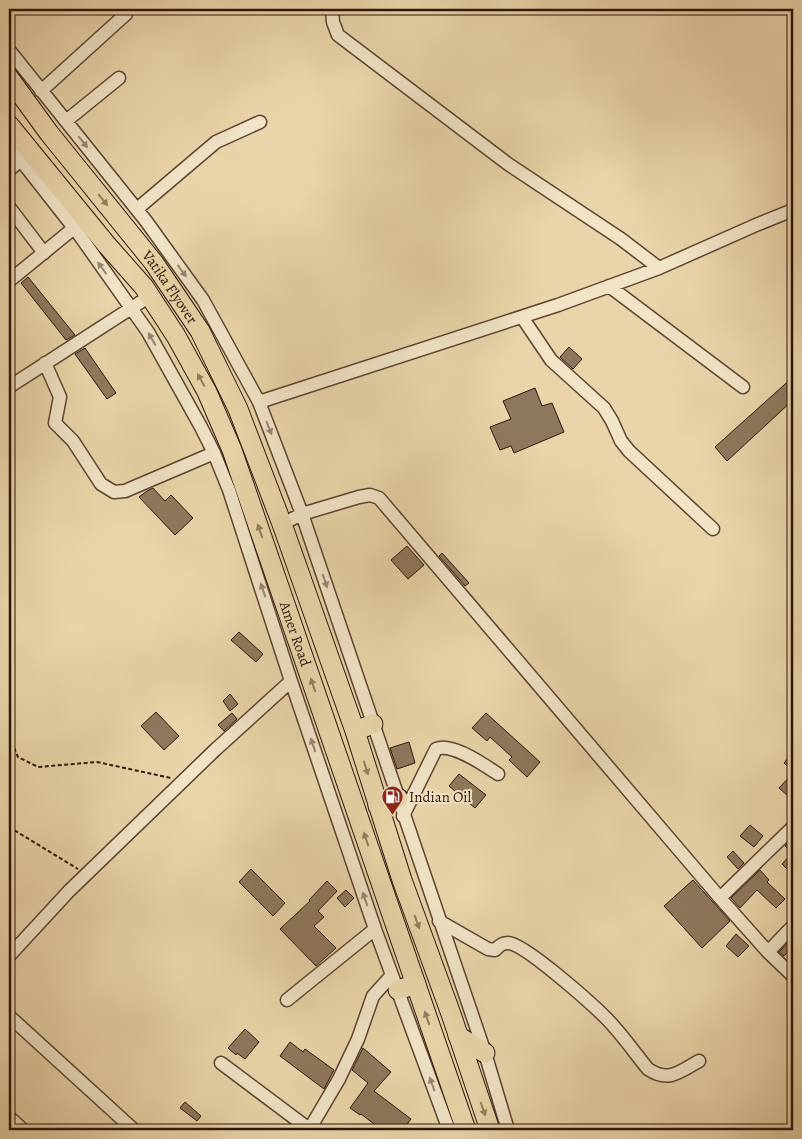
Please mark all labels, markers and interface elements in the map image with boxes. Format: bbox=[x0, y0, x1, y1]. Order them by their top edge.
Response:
one-way arrow bbox=[77, 136, 88, 149]
one-way arrow bbox=[98, 193, 108, 207]
street label: Vatika Flyover bbox=[137, 245, 202, 328]
one-way arrow bbox=[97, 262, 108, 275]
one-way arrow bbox=[177, 264, 187, 278]
one-way arrow bbox=[147, 332, 156, 345]
one-way arrow bbox=[196, 374, 205, 387]
one-way arrow bbox=[265, 421, 273, 436]
one-way arrow bbox=[256, 523, 264, 538]
one-way arrow bbox=[322, 573, 329, 588]
one-way arrow bbox=[259, 583, 266, 598]
street label: Amer Road bbox=[274, 598, 316, 670]
one-way arrow bbox=[309, 677, 317, 692]
one-way arrow bbox=[309, 737, 317, 752]
one-way arrow bbox=[363, 761, 371, 776]
fuel station icon: Indian Oil bbox=[381, 785, 405, 816]
place label: Indian Oil bbox=[409, 787, 472, 807]
one-way arrow bbox=[361, 831, 369, 846]
one-way arrow bbox=[361, 891, 368, 906]
one-way arrow bbox=[414, 915, 421, 930]
one-way arrow bbox=[423, 1010, 431, 1025]
one-way arrow bbox=[428, 1077, 435, 1092]
one-way arrow bbox=[480, 1101, 487, 1116]

